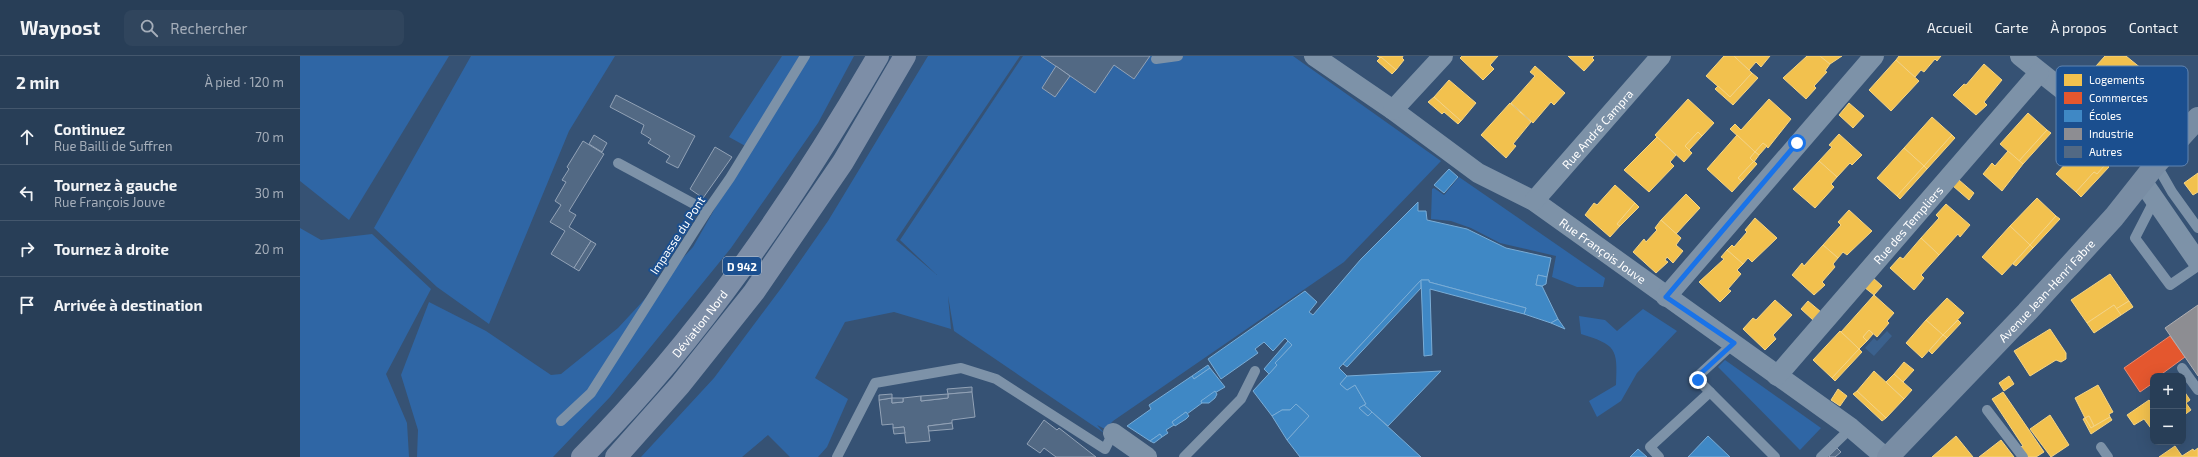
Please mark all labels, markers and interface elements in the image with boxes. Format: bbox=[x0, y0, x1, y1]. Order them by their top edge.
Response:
search box bbox=[124, 10, 404, 46]
text: Waypost bbox=[20, 16, 100, 39]
icon: search bbox=[138, 17, 160, 39]
text: Rechercher bbox=[170, 19, 248, 37]
text: Accueil bbox=[1927, 19, 1972, 36]
text: Carte bbox=[1994, 19, 2029, 36]
text: À propos bbox=[2051, 19, 2107, 36]
text: Contact bbox=[2129, 19, 2178, 36]
legend bbox=[2056, 66, 2188, 166]
text: 2 min bbox=[16, 72, 59, 92]
text: Logements bbox=[2089, 73, 2145, 86]
text: À pied · 120 m bbox=[205, 74, 284, 90]
street label: Rue André Campra bbox=[1559, 86, 1636, 171]
text: Commerces bbox=[2089, 91, 2148, 104]
text: Écoles bbox=[2089, 109, 2122, 122]
text: Continuez bbox=[54, 120, 125, 138]
icon: ahead bbox=[16, 126, 38, 148]
text: Industrie bbox=[2089, 127, 2134, 140]
text: 70 m bbox=[255, 129, 284, 145]
route start bbox=[1788, 134, 1806, 152]
text: Rue Bailli de Suffren bbox=[54, 138, 172, 154]
text: Autres bbox=[2089, 145, 2122, 158]
text: Tournez à gauche bbox=[54, 176, 177, 194]
icon: left bbox=[16, 182, 38, 204]
street label: Rue des Templiers bbox=[1870, 183, 1945, 267]
text: 30 m bbox=[255, 185, 284, 201]
street label: Impasse du Pont bbox=[647, 193, 708, 277]
text: Rue François Jouve bbox=[54, 194, 165, 210]
street label: Rue François Jouve bbox=[1557, 215, 1649, 286]
street label: Avenue Jean-Henri Fabre bbox=[1995, 236, 2097, 345]
icon: right bbox=[16, 238, 38, 260]
text: Tournez à droite bbox=[54, 240, 169, 258]
text: 20 m bbox=[255, 241, 284, 257]
road number: D 942 bbox=[723, 257, 761, 275]
street label: Déviation Nord bbox=[669, 287, 730, 360]
icon: arrive bbox=[16, 294, 38, 316]
text: Arrivée à destination bbox=[54, 296, 202, 314]
route end bbox=[1689, 371, 1707, 389]
map controls bbox=[2150, 373, 2186, 445]
button: + bbox=[2150, 373, 2186, 409]
button: − bbox=[2150, 409, 2186, 445]

